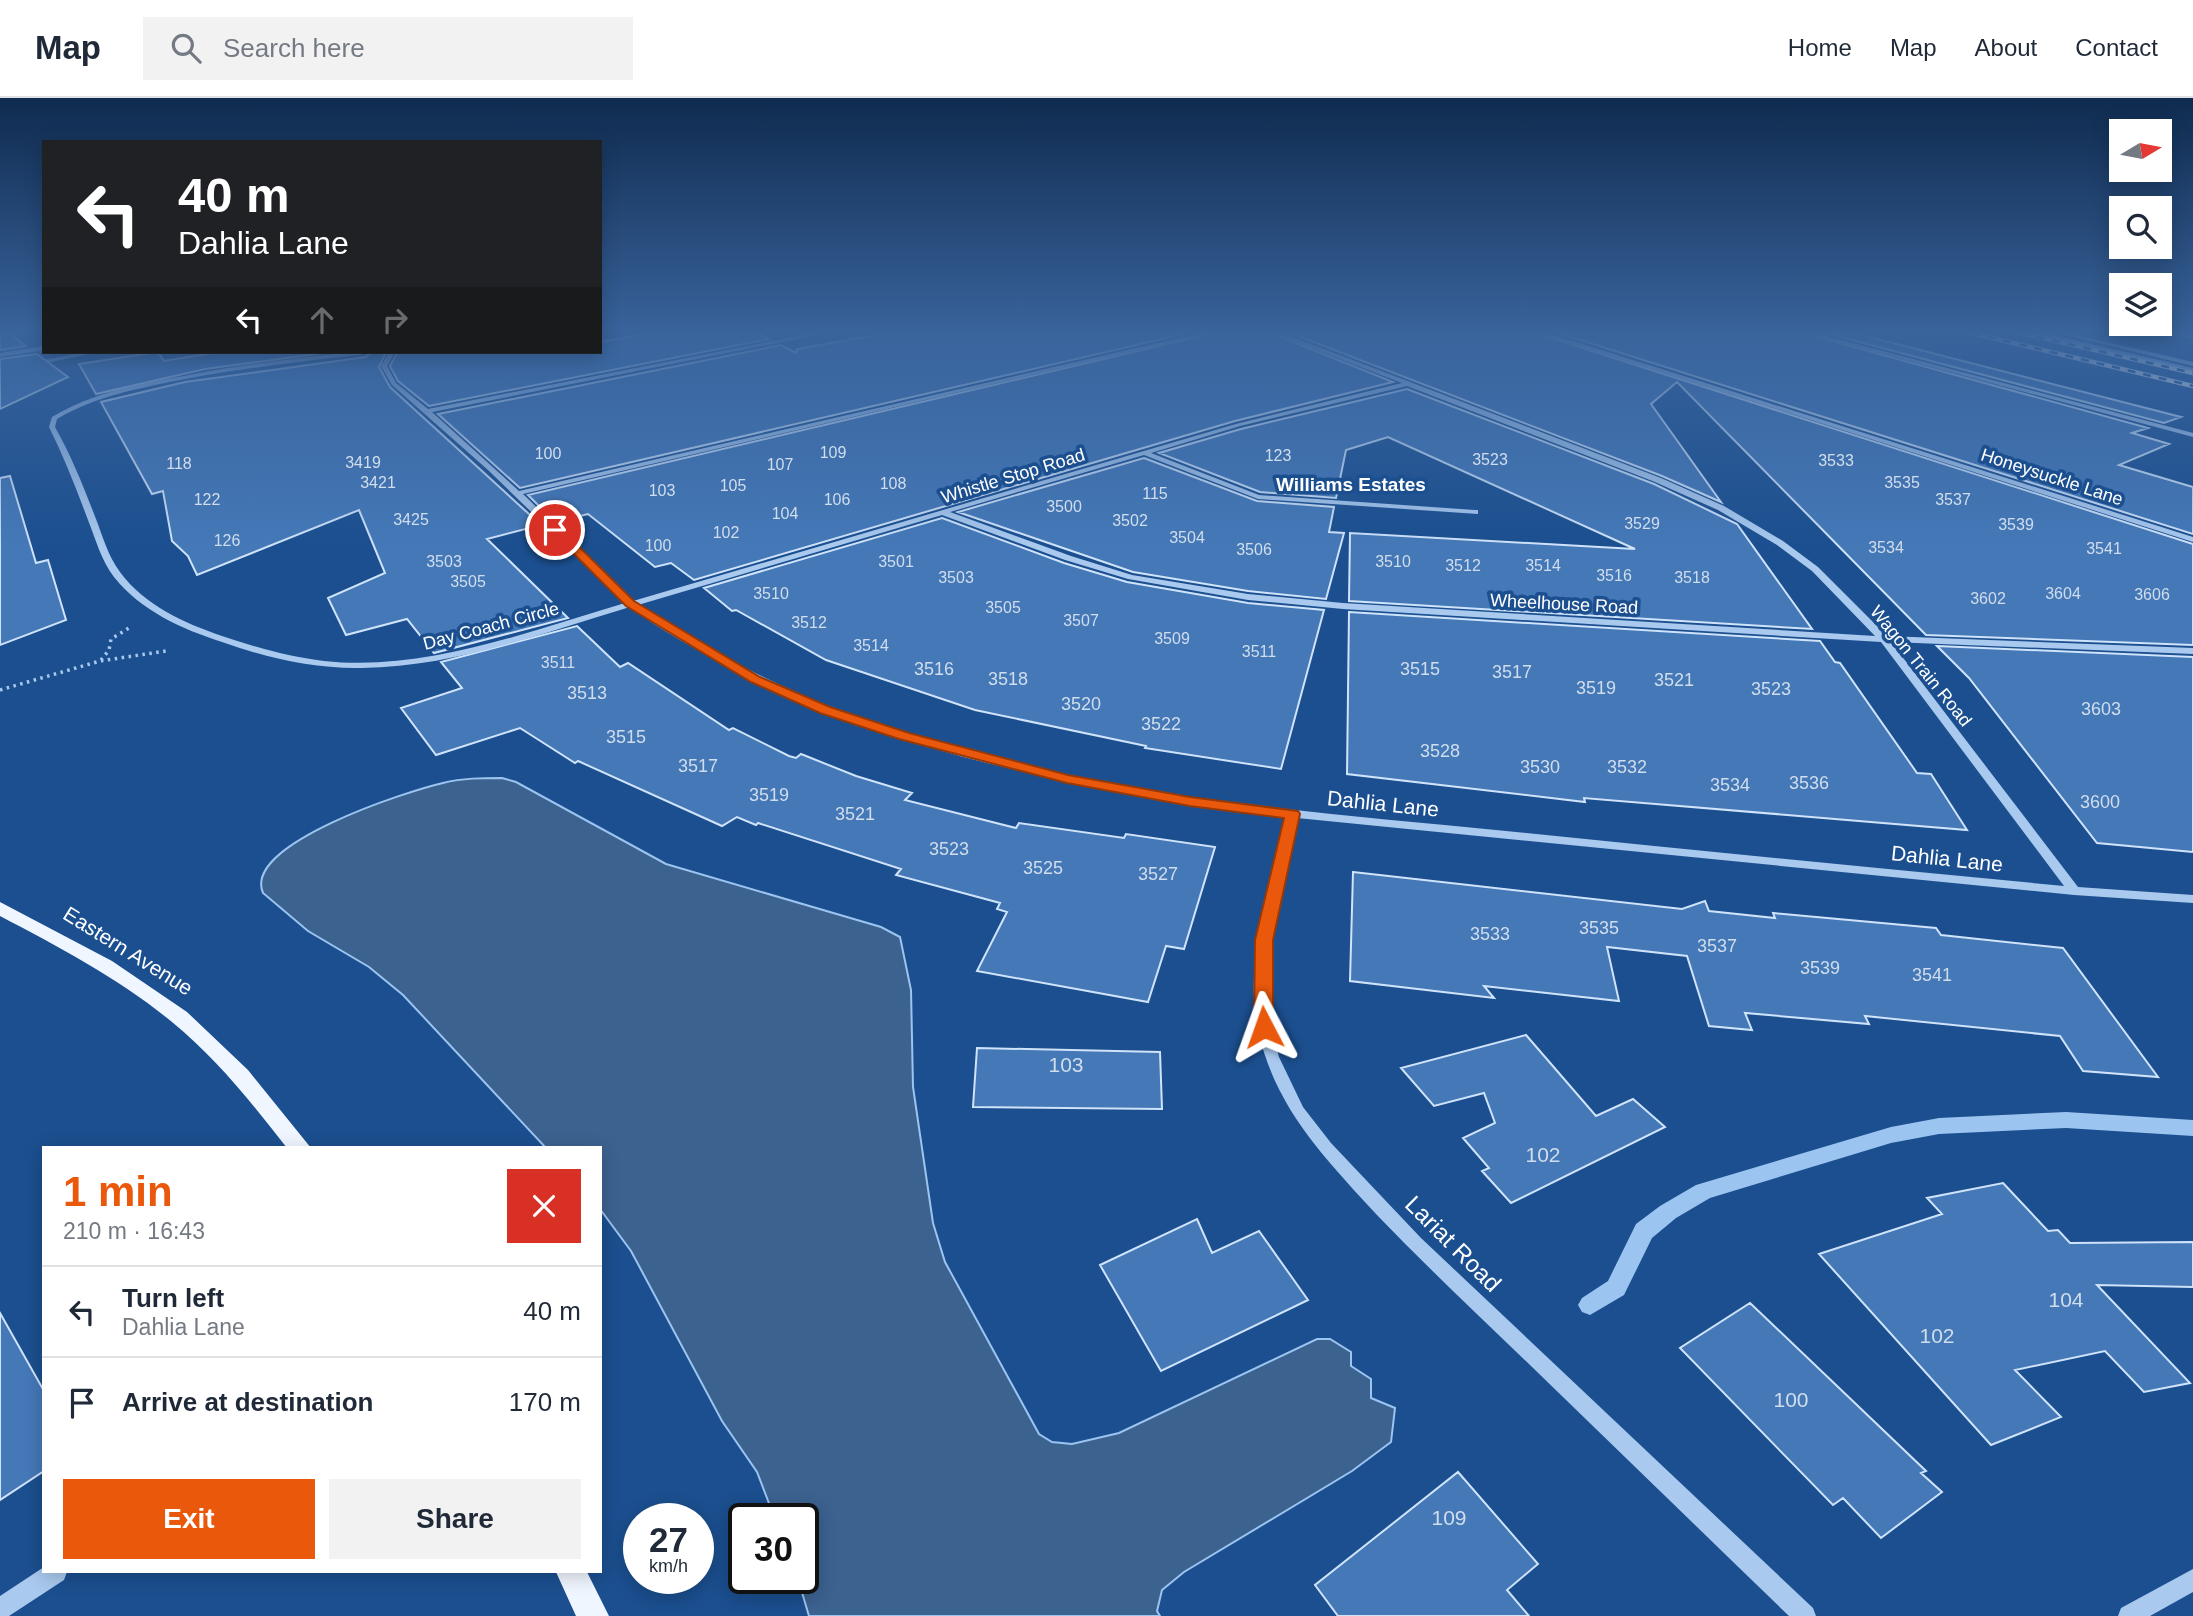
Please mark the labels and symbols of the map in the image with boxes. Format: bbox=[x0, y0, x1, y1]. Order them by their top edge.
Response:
north arrow bbox=[2109, 119, 2172, 182]
house number: 109 bbox=[820, 444, 846, 461]
house number: 100 bbox=[535, 445, 561, 462]
street label: Whistle Stop Road bbox=[939, 445, 1087, 507]
street label: Honeysuckle Lane bbox=[1978, 445, 2126, 509]
house number: 123 bbox=[1265, 447, 1291, 464]
house number: 3523 bbox=[1472, 451, 1508, 468]
house number: 3533 bbox=[1818, 452, 1854, 469]
house number: 3419 bbox=[345, 454, 381, 471]
house number: 118 bbox=[166, 455, 192, 472]
house number: 107 bbox=[767, 456, 793, 473]
house number: 3421 bbox=[360, 474, 396, 491]
district label: Williams Estates bbox=[1276, 474, 1426, 495]
house number: 3535 bbox=[1884, 474, 1920, 491]
house number: 108 bbox=[880, 475, 906, 492]
house number: 105 bbox=[720, 477, 746, 494]
house number: 103 bbox=[649, 482, 675, 499]
house number: 115 bbox=[1142, 485, 1168, 502]
house number: 122 bbox=[194, 491, 220, 508]
house number: 106 bbox=[824, 491, 850, 508]
house number: 3537 bbox=[1935, 491, 1971, 508]
house number: 3500 bbox=[1046, 498, 1082, 515]
pin bbox=[525, 500, 585, 560]
house number: 104 bbox=[772, 505, 798, 522]
house number: 3425 bbox=[393, 511, 429, 528]
house number: 3502 bbox=[1112, 512, 1148, 529]
house number: 3529 bbox=[1624, 515, 1660, 532]
house number: 3539 bbox=[1998, 516, 2034, 533]
house number: 102 bbox=[713, 524, 739, 541]
house number: 3504 bbox=[1169, 529, 1205, 546]
house number: 126 bbox=[214, 532, 240, 549]
house number: 100 bbox=[645, 537, 671, 554]
house number: 3534 bbox=[1868, 539, 1904, 556]
house number: 3541 bbox=[2086, 540, 2122, 557]
house number: 3506 bbox=[1236, 541, 1272, 558]
house number: 3503 bbox=[426, 553, 462, 570]
house number: 3501 bbox=[878, 553, 914, 570]
house number: 3510 bbox=[1375, 553, 1411, 570]
house number: 3512 bbox=[1445, 557, 1481, 574]
house number: 3514 bbox=[1525, 557, 1561, 574]
house number: 3516 bbox=[1596, 567, 1632, 584]
house number: 3503 bbox=[938, 569, 974, 586]
house number: 3518 bbox=[1674, 569, 1710, 586]
house number: 3505 bbox=[450, 573, 486, 590]
house number: 3510 bbox=[753, 585, 789, 602]
house number: 3604 bbox=[2045, 585, 2081, 602]
house number: 3606 bbox=[2134, 586, 2170, 603]
street label: Wheelhouse Road bbox=[1490, 590, 1638, 618]
house number: 3602 bbox=[1970, 590, 2006, 607]
street label: Day Coach Circle bbox=[421, 598, 561, 654]
house number: 3505 bbox=[985, 599, 1021, 616]
street label: Wagon Train Road bbox=[1866, 602, 1976, 730]
house number: 3507 bbox=[1063, 612, 1099, 629]
house number: 3512 bbox=[791, 614, 827, 631]
house number: 3509 bbox=[1154, 630, 1190, 647]
house number: 3514 bbox=[853, 637, 889, 654]
house number: 3511 bbox=[1242, 643, 1276, 660]
house number: 3511 bbox=[541, 654, 575, 671]
house number: 3516 bbox=[914, 659, 954, 679]
house number: 3515 bbox=[1400, 659, 1440, 679]
house number: 3517 bbox=[1492, 662, 1532, 682]
house number: 3518 bbox=[988, 669, 1028, 689]
house number: 3521 bbox=[1654, 670, 1694, 690]
house number: 3519 bbox=[1576, 678, 1616, 698]
house number: 3523 bbox=[1751, 679, 1791, 699]
house number: 3513 bbox=[567, 683, 607, 703]
house number: 3520 bbox=[1061, 694, 1101, 714]
house number: 3603 bbox=[2081, 699, 2121, 719]
house number: 3522 bbox=[1141, 714, 1181, 734]
house number: 3515 bbox=[606, 727, 646, 747]
house number: 3528 bbox=[1420, 741, 1460, 761]
house number: 3517 bbox=[678, 756, 718, 776]
house number: 3530 bbox=[1520, 757, 1560, 777]
house number: 3532 bbox=[1607, 757, 1647, 777]
house number: 3536 bbox=[1789, 773, 1829, 793]
house number: 3534 bbox=[1710, 775, 1750, 795]
house number: 3519 bbox=[749, 785, 789, 805]
street label: Dahlia Lane bbox=[1326, 786, 1440, 821]
house number: 3600 bbox=[2080, 792, 2120, 812]
house number: 3521 bbox=[835, 804, 875, 824]
house number: 3523 bbox=[929, 839, 969, 859]
street label: Dahlia Lane bbox=[1890, 841, 2004, 876]
house number: 3525 bbox=[1023, 858, 1063, 878]
house number: 3527 bbox=[1138, 864, 1178, 884]
street label: Eastern Avenue bbox=[59, 902, 197, 1000]
house number: 3535 bbox=[1579, 918, 1619, 938]
house number: 3533 bbox=[1470, 924, 1510, 944]
house number: 3537 bbox=[1697, 936, 1737, 956]
house number: 3539 bbox=[1800, 958, 1840, 978]
house number: 3541 bbox=[1912, 965, 1952, 985]
position arrow bbox=[1227, 990, 1301, 1064]
house number: 103 bbox=[1048, 1053, 1084, 1076]
house number: 102 bbox=[1525, 1143, 1561, 1166]
street label: Lariat Road bbox=[1400, 1190, 1507, 1297]
house number: 104 bbox=[2048, 1288, 2084, 1311]
house number: 102 bbox=[1919, 1324, 1955, 1347]
house number: 100 bbox=[1773, 1388, 1809, 1411]
speed limit sign: 30 bbox=[728, 1503, 819, 1594]
house number: 109 bbox=[1431, 1506, 1467, 1529]

